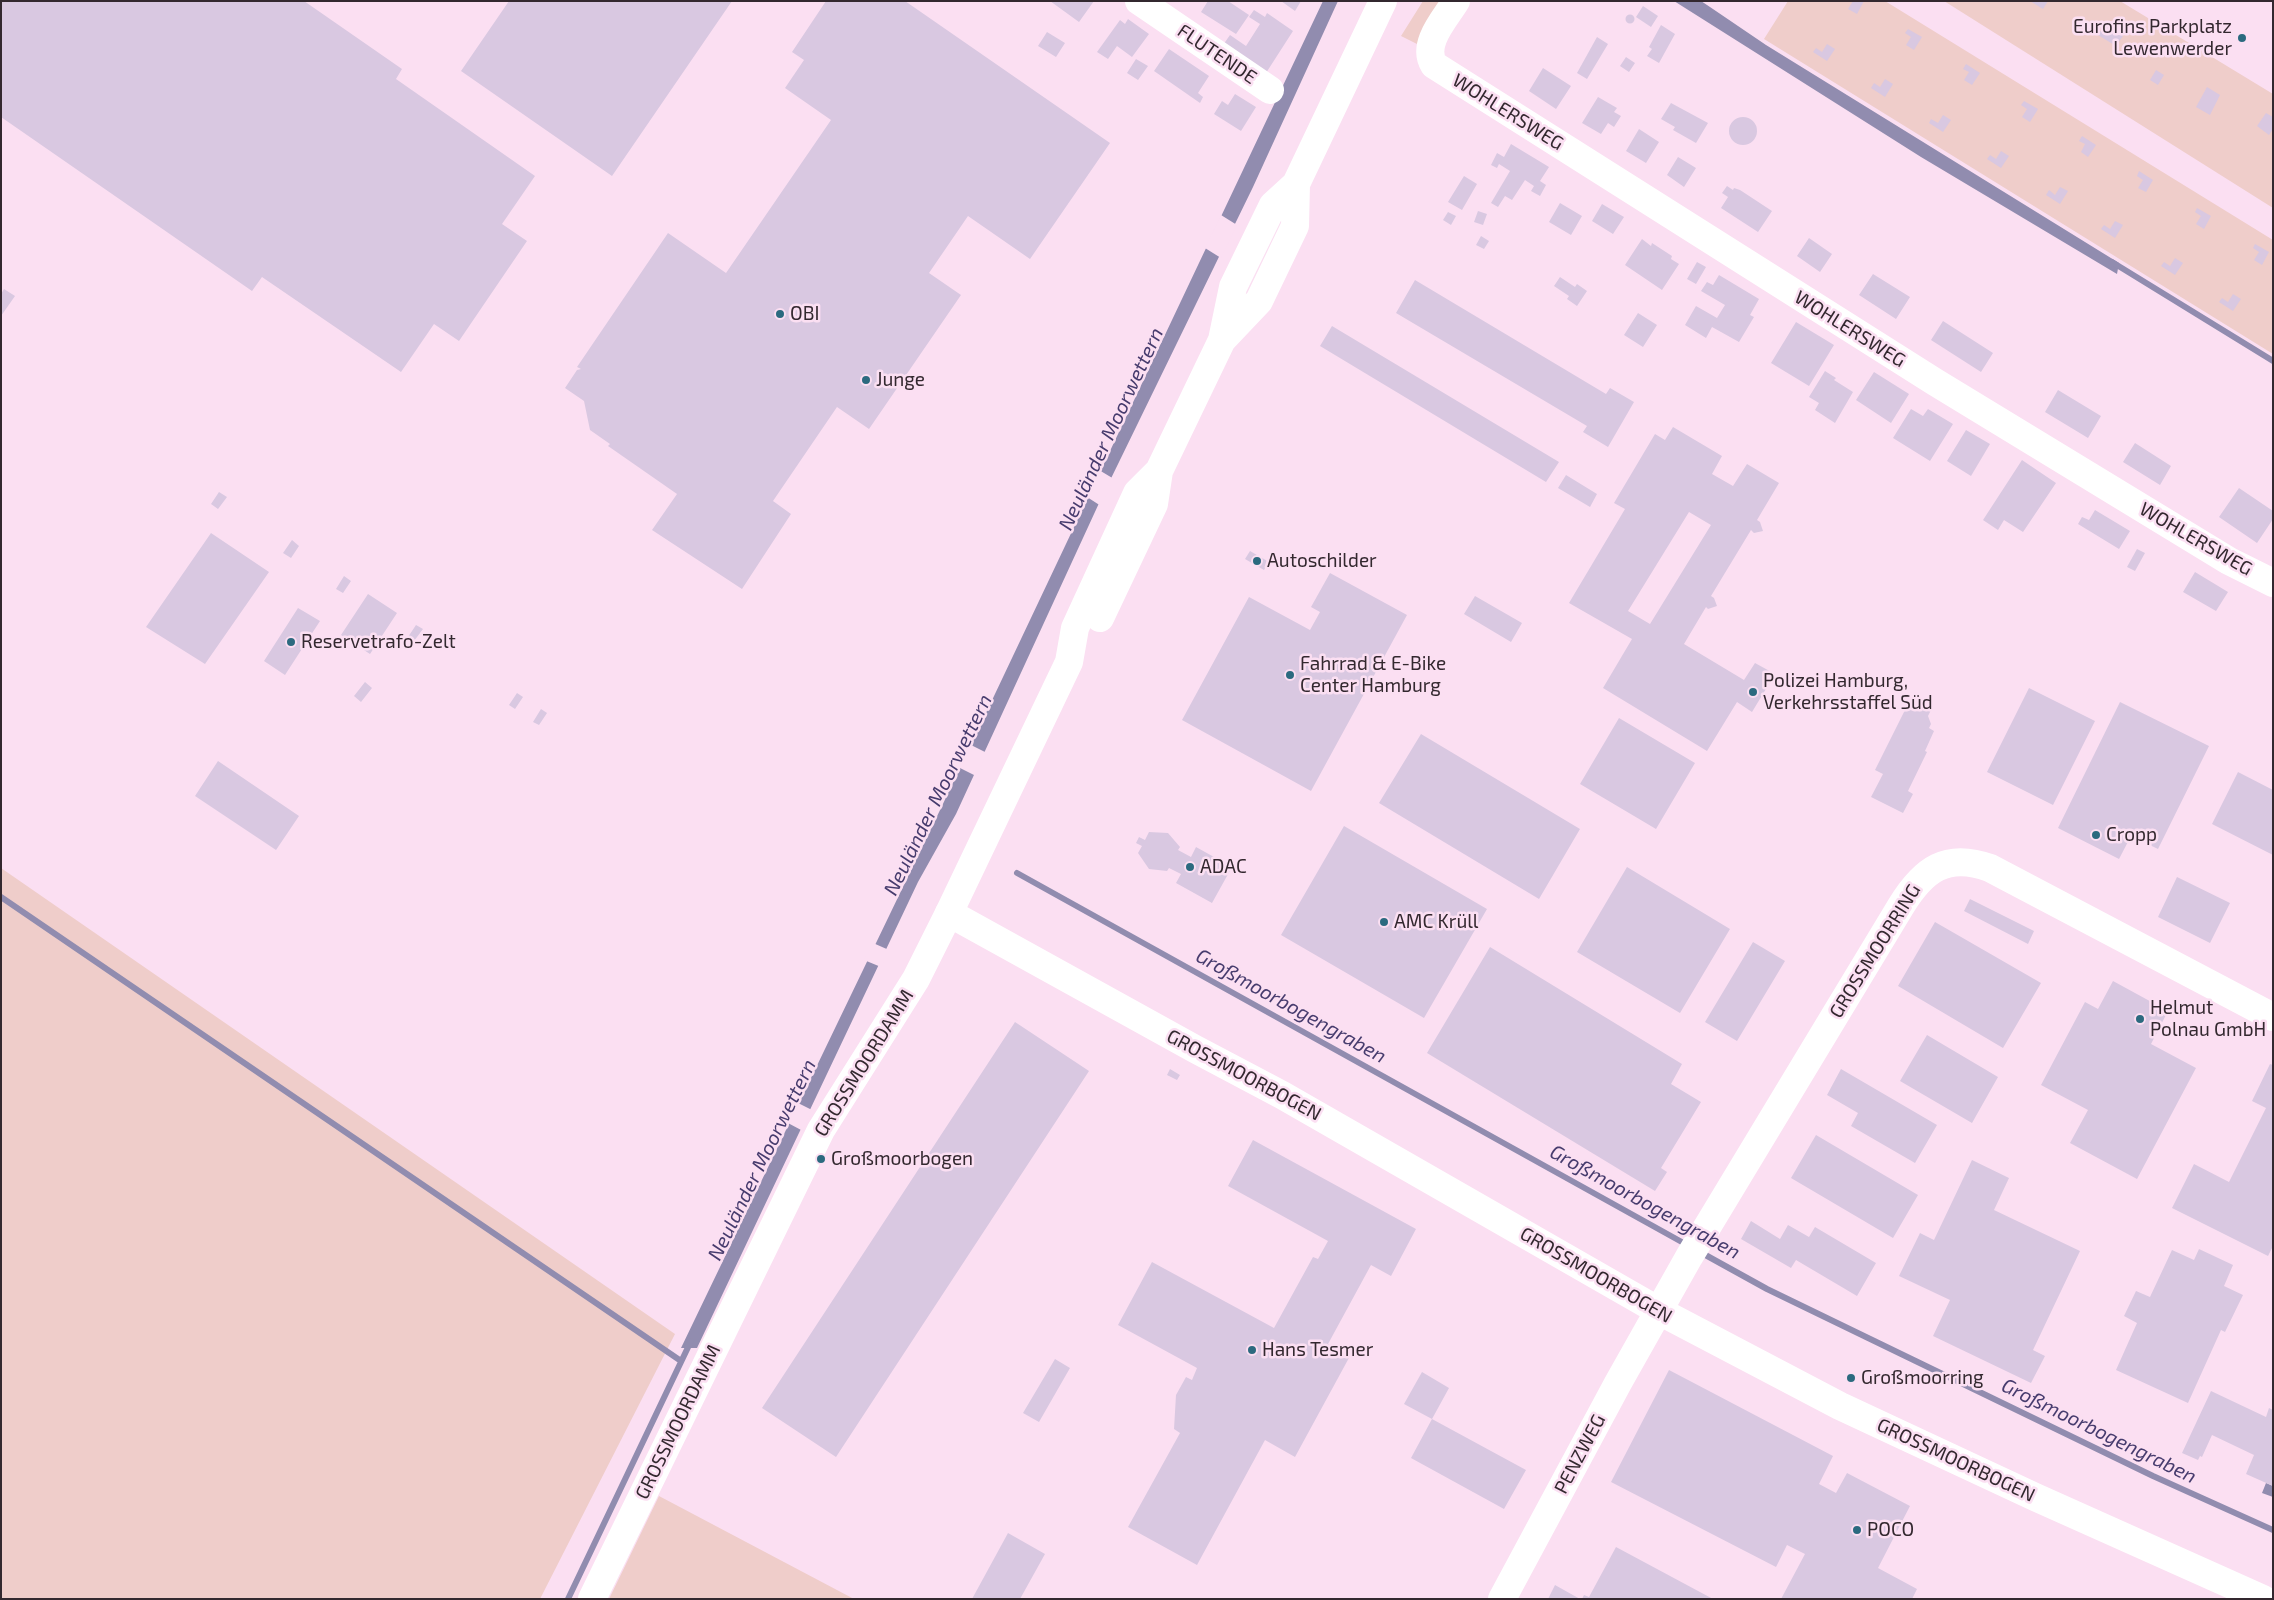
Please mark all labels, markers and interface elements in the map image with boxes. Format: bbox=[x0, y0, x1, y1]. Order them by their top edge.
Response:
place label: Eurofins Parkplatz Lewenwerder bbox=[2073, 16, 2232, 60]
street label: FLUTENDE bbox=[1173, 19, 1261, 89]
marker: Eurofins Parkplatz Lewenwerder bbox=[2236, 32, 2248, 44]
street label: WOHLERSWEG bbox=[1448, 69, 1568, 155]
street label: WOHLERSWEG bbox=[1790, 286, 1910, 372]
place label: OBI bbox=[790, 303, 819, 325]
marker: OBI bbox=[774, 308, 786, 320]
water label: Neuländer Moorwettern bbox=[1053, 324, 1169, 534]
place label: Junge bbox=[876, 369, 925, 391]
marker: Junge bbox=[860, 374, 872, 386]
street label: WOHLERSWEG bbox=[2135, 497, 2257, 581]
place label: Autoschilder bbox=[1267, 550, 1377, 572]
marker: Autoschilder bbox=[1251, 555, 1263, 567]
place label: Reservetrafo-Zelt bbox=[301, 631, 456, 653]
marker: Reservetrafo-Zelt bbox=[285, 636, 297, 648]
place label: Fahrrad & E-Bike Center Hamburg bbox=[1300, 653, 1446, 697]
marker: Fahrrad & E-Bike Center Hamburg bbox=[1284, 669, 1296, 681]
place label: Polizei Hamburg, Verkehrsstaffel Süd bbox=[1763, 670, 1933, 714]
marker: Polizei Hamburg, Verkehrsstaffel Süd bbox=[1747, 686, 1759, 698]
water label: Neuländer Moorwettern bbox=[879, 691, 997, 899]
place label: Cropp bbox=[2106, 824, 2157, 846]
marker: Cropp bbox=[2090, 829, 2102, 841]
place label: ADAC bbox=[1200, 856, 1247, 878]
marker: ADAC bbox=[1184, 861, 1196, 873]
street label: GROSSMOORRING bbox=[1825, 880, 1925, 1022]
place label: AMC Krüll bbox=[1394, 911, 1479, 933]
marker: AMC Krüll bbox=[1378, 916, 1390, 928]
water label: Großmoorbogengraben bbox=[1192, 944, 1390, 1068]
street label: GROSSMOORDAMM bbox=[810, 985, 918, 1141]
place label: Helmut Polnau GmbH bbox=[2150, 997, 2266, 1041]
marker: Helmut Polnau GmbH bbox=[2134, 1013, 2146, 1025]
street label: GROSSMOORBOGEN bbox=[1163, 1025, 1325, 1125]
water label: Neuländer Moorwettern bbox=[703, 1056, 821, 1264]
water label: Großmoorbogengraben bbox=[1546, 1140, 1744, 1264]
place label: Großmoorbogen bbox=[831, 1148, 973, 1170]
marker: Großmoorbogen bbox=[815, 1153, 827, 1165]
street label: GROSSMOORBOGEN bbox=[1516, 1222, 1676, 1328]
place label: Hans Tesmer bbox=[1262, 1339, 1373, 1361]
street label: GROSSMOORDAMM bbox=[631, 1341, 725, 1503]
marker: Hans Tesmer bbox=[1246, 1344, 1258, 1356]
place label: Großmoorring bbox=[1861, 1367, 1984, 1389]
marker: Großmoorring bbox=[1845, 1372, 1857, 1384]
water label: Großmoorbogengraben bbox=[1998, 1373, 2200, 1489]
street label: PENZWEG bbox=[1550, 1410, 1610, 1498]
street label: GROSSMOORBOGEN bbox=[1873, 1413, 2039, 1507]
place label: POCO bbox=[1867, 1519, 1914, 1541]
marker: POCO bbox=[1851, 1524, 1863, 1536]

